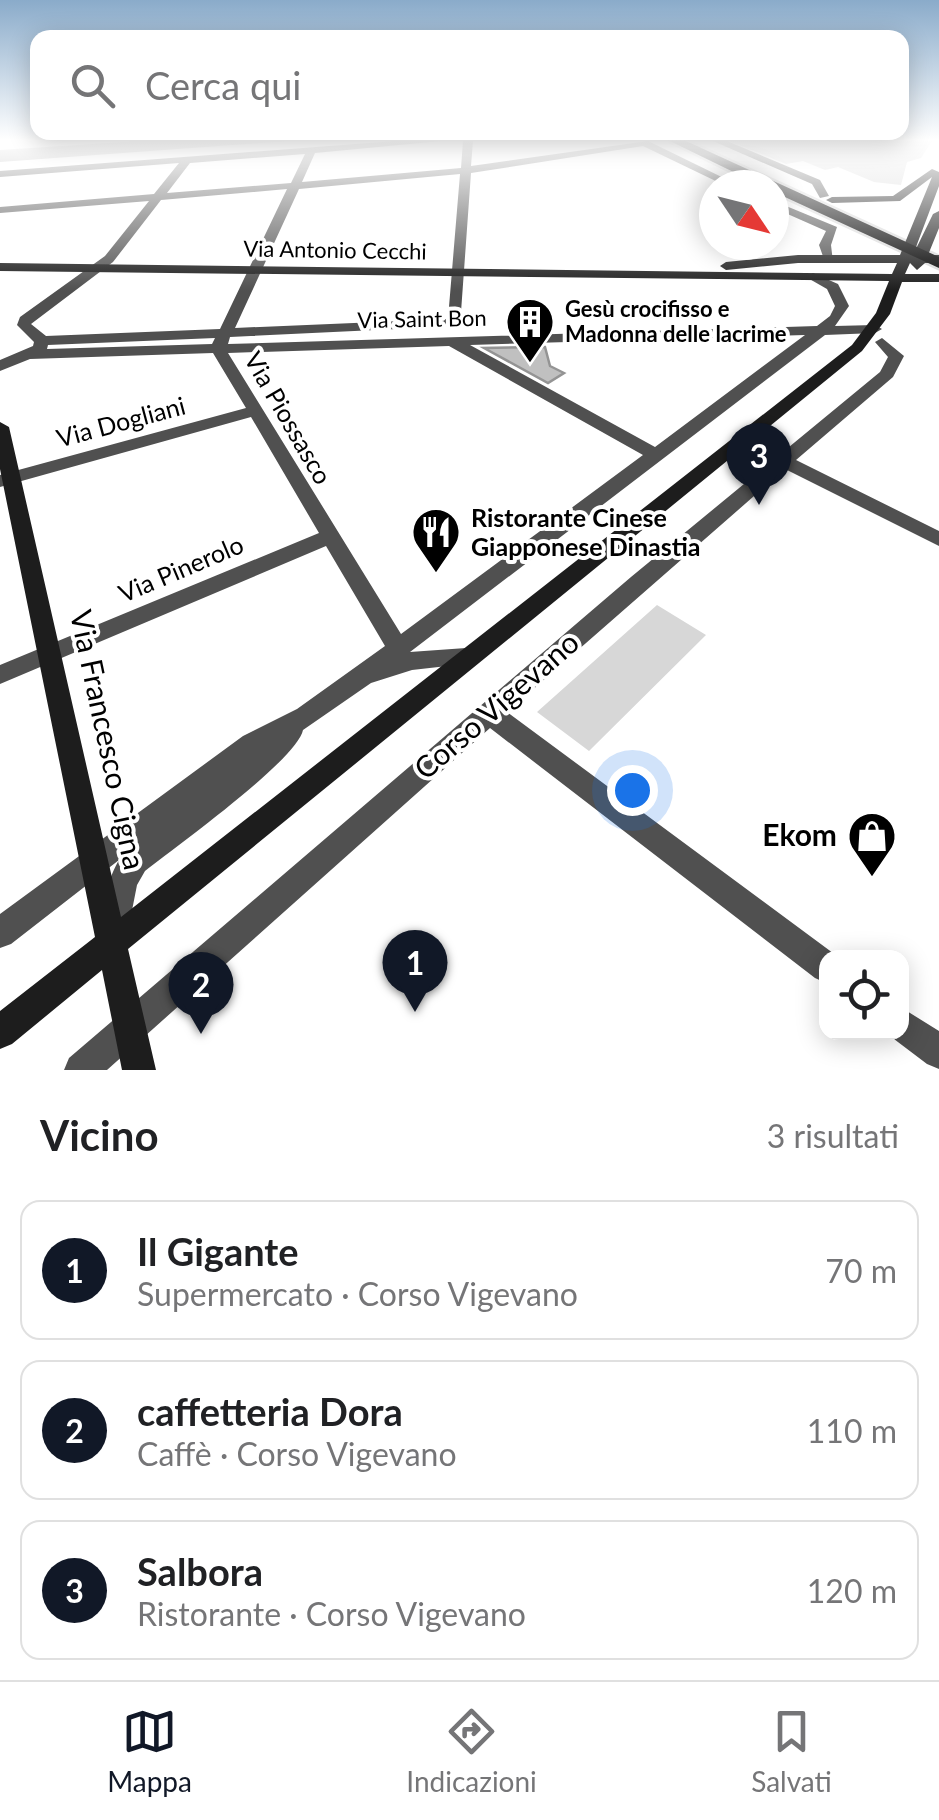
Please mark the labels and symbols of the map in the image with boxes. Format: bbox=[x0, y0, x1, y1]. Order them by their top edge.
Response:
north arrow bbox=[699, 170, 789, 260]
street label: Via Antonio Cecchi bbox=[243, 234, 427, 265]
place label: Gesù crocifisso e Madonna delle lacrime bbox=[565, 295, 787, 347]
building icon: Gesù crocifisso e Madonna delle lacrime bbox=[504, 296, 556, 364]
street label: Via Saint Bon bbox=[357, 304, 487, 333]
street label: Via Piossasco bbox=[239, 346, 339, 489]
street label: Via Dogliani bbox=[53, 389, 188, 453]
pin: 3 bbox=[726, 422, 792, 505]
place label: Ristorante Cinese Giapponese Dinastia bbox=[471, 502, 700, 561]
restaurant icon: Ristorante Cinese Giapponese Dinastia bbox=[410, 506, 462, 574]
street label: Via Pinerolo bbox=[114, 528, 248, 608]
street label: Via Francesco Cigna bbox=[64, 607, 154, 873]
street label: Corso Vigevano bbox=[406, 623, 585, 786]
your location bbox=[607, 765, 658, 816]
shop icon: Ekom bbox=[846, 810, 898, 878]
place label: Ekom bbox=[762, 816, 837, 852]
pin: 1 bbox=[382, 930, 448, 1012]
pin: 2 bbox=[168, 952, 234, 1034]

